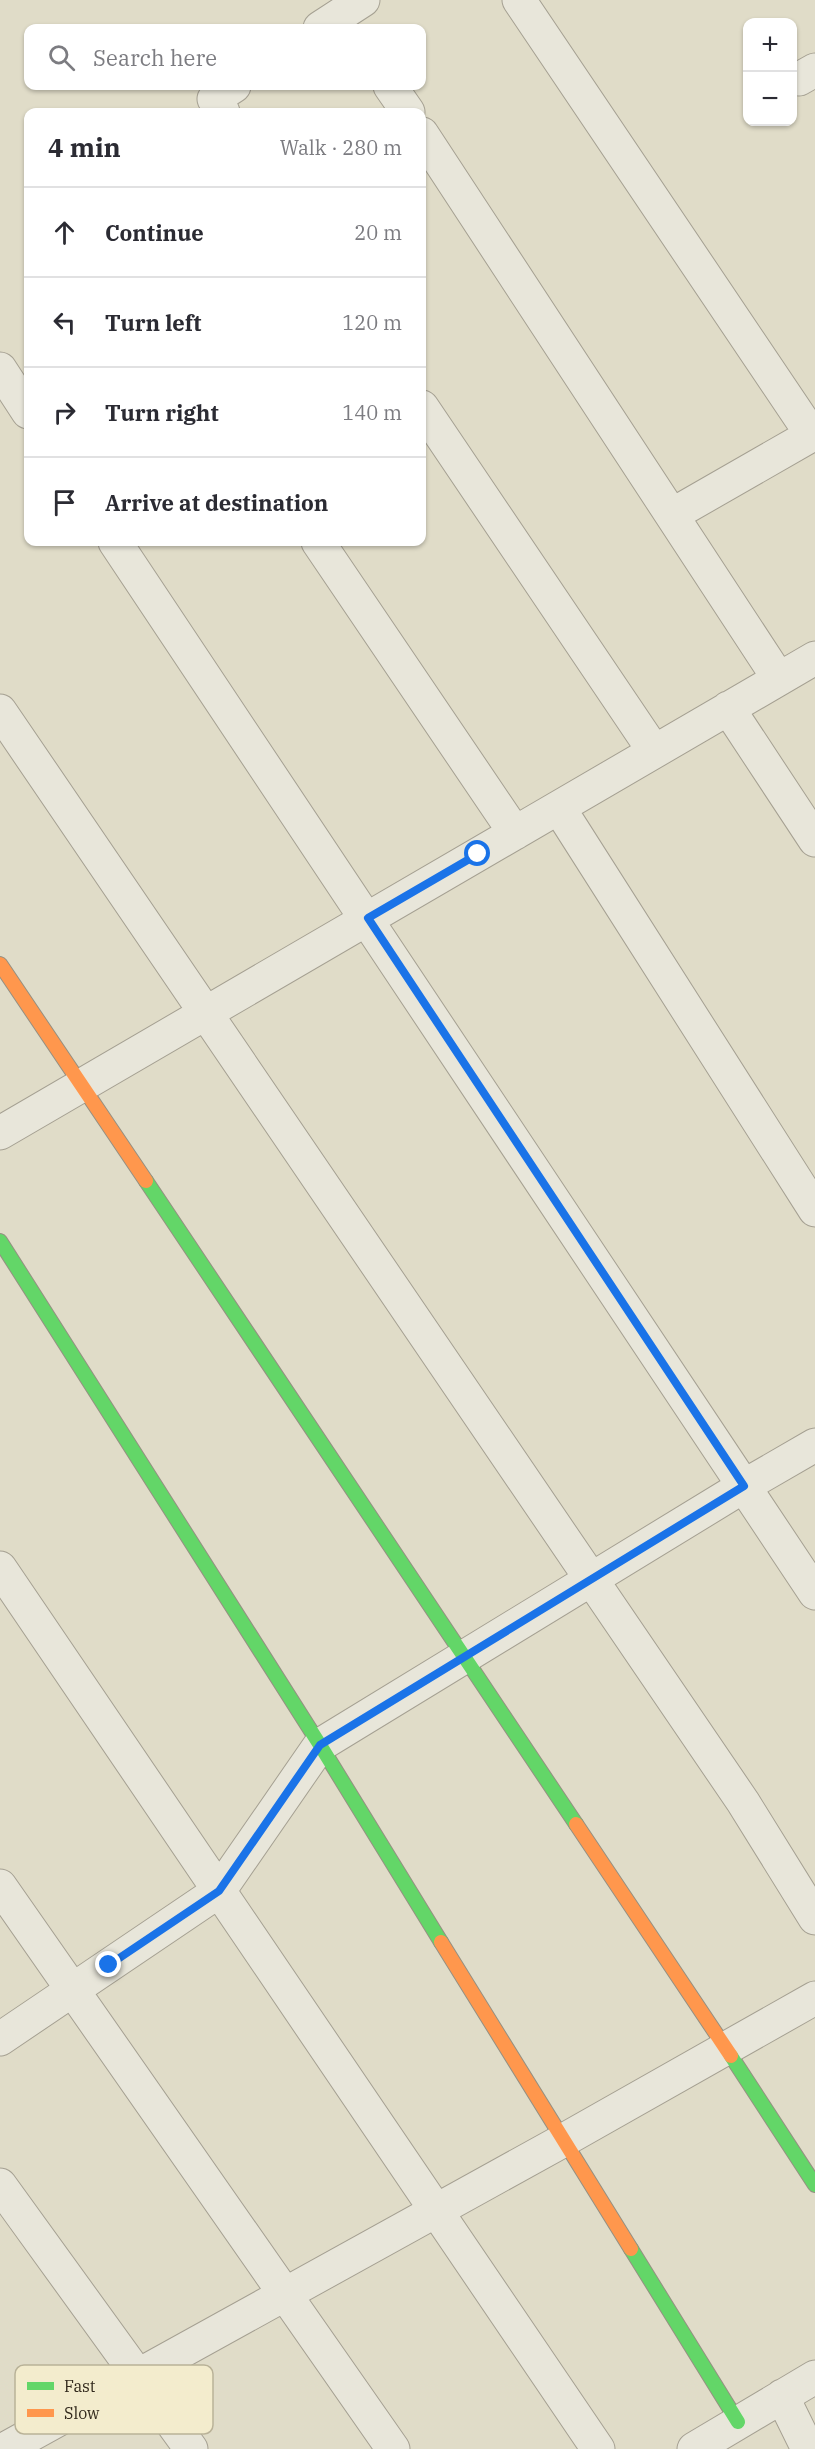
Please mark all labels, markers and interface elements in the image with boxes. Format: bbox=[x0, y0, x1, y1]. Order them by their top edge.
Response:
map controls bbox=[743, 18, 797, 126]
button: + bbox=[743, 18, 797, 72]
search box bbox=[24, 24, 426, 90]
icon: search bbox=[45, 41, 78, 74]
text: Search here bbox=[93, 43, 217, 72]
button: − bbox=[743, 72, 797, 126]
text: 4 min bbox=[48, 130, 121, 164]
text: Walk · 280 m bbox=[280, 134, 402, 161]
icon: ahead bbox=[48, 216, 81, 249]
text: Continue bbox=[105, 218, 204, 247]
text: 20 m bbox=[354, 219, 402, 246]
icon: left bbox=[48, 306, 81, 339]
text: Turn left bbox=[105, 308, 201, 337]
text: 120 m bbox=[342, 309, 402, 336]
icon: right bbox=[48, 396, 81, 429]
text: Turn right bbox=[105, 398, 219, 427]
text: 140 m bbox=[342, 399, 402, 426]
icon: arrive bbox=[48, 486, 81, 519]
text: Arrive at destination bbox=[105, 488, 328, 517]
route start bbox=[464, 840, 490, 866]
route end bbox=[95, 1951, 121, 1977]
legend bbox=[15, 2365, 213, 2434]
text: Fast bbox=[64, 2376, 96, 2396]
text: Slow bbox=[64, 2403, 100, 2423]

